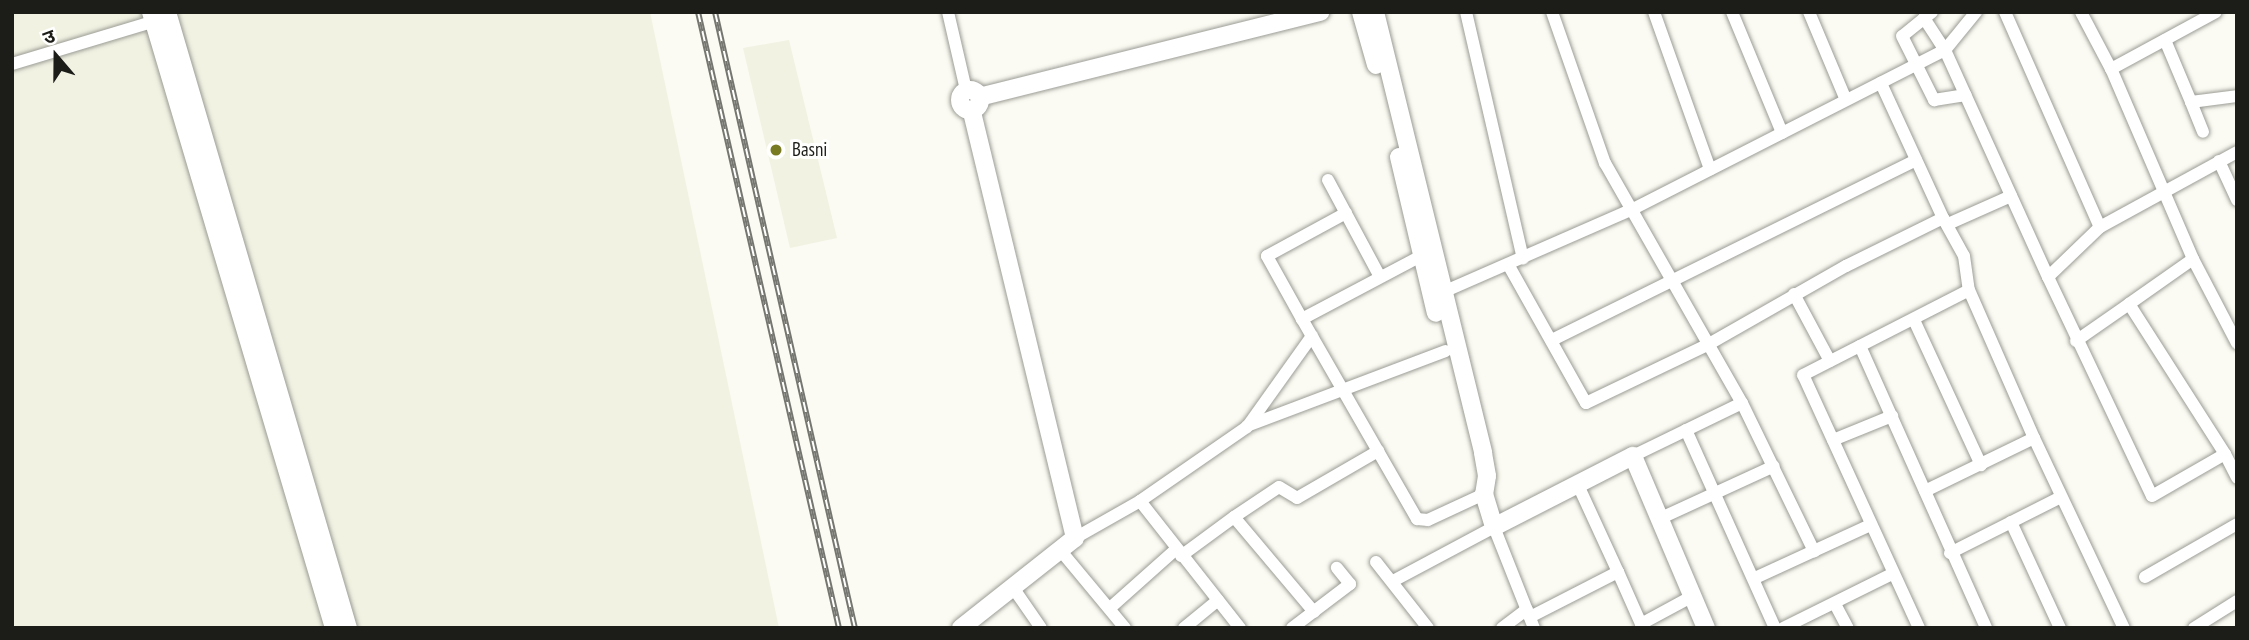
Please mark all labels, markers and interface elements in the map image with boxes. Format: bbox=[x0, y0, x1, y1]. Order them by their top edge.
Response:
north arrow bbox=[21, 21, 91, 91]
text: उ bbox=[39, 23, 58, 49]
place label: Basni bbox=[792, 139, 827, 161]
marker: Basni bbox=[766, 140, 786, 160]

